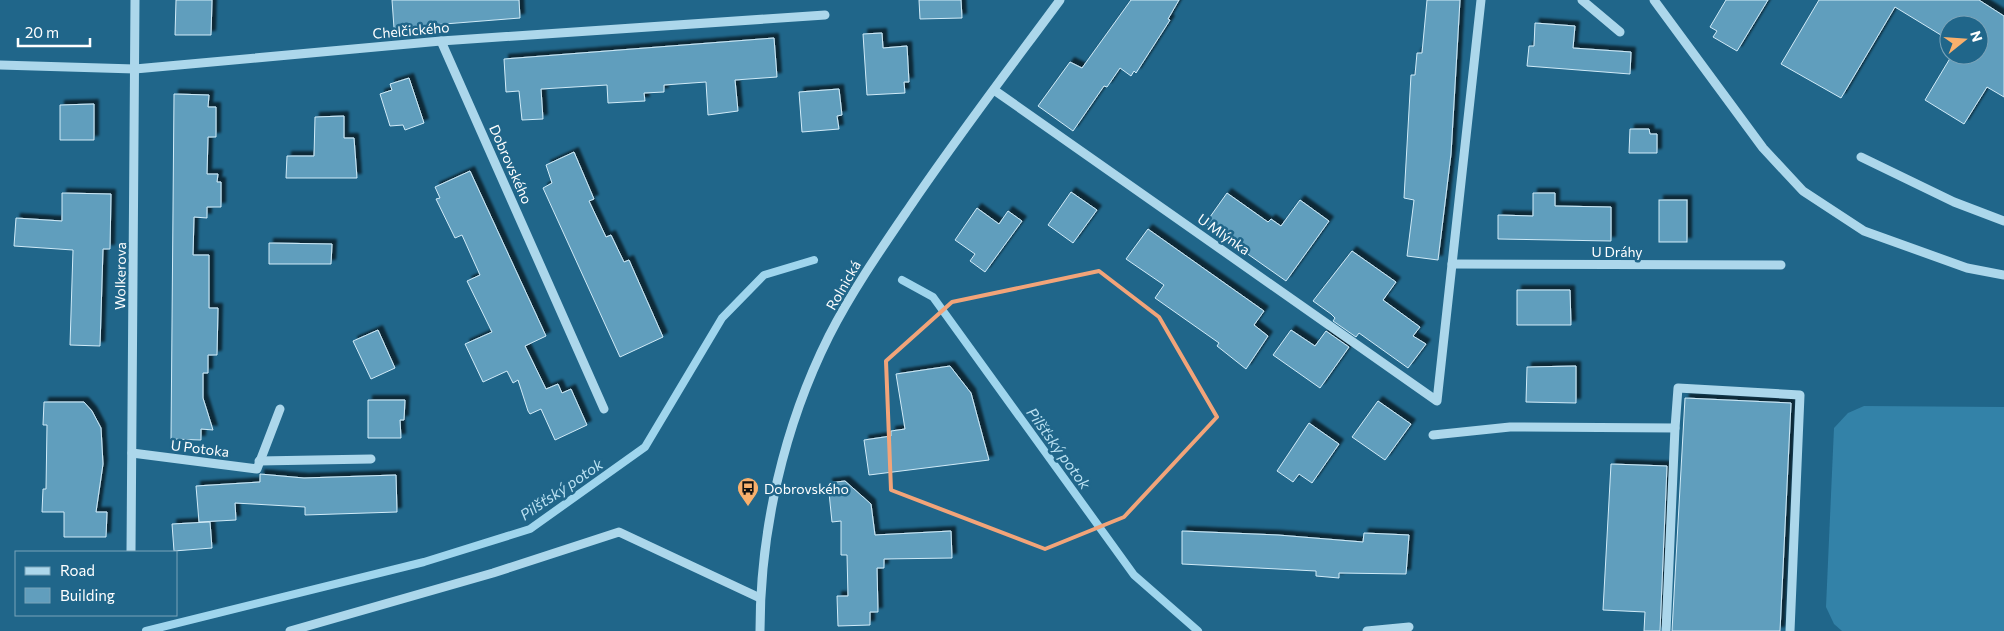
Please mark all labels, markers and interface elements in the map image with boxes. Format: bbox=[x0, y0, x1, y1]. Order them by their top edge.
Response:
scale bar bbox=[18, 15, 90, 47]
north arrow bbox=[1939, 15, 1989, 65]
street label: Chelčického bbox=[372, 18, 450, 42]
text: 20 m bbox=[25, 23, 59, 41]
text: N bbox=[1967, 29, 1987, 44]
street label: Dobrovského bbox=[486, 122, 536, 206]
street label: U Mlýnka bbox=[1195, 210, 1253, 258]
street label: Wolkerova bbox=[111, 242, 129, 310]
street label: U Dráhy bbox=[1591, 243, 1643, 260]
street label: Rolnická bbox=[822, 257, 864, 313]
water label: Pilšťský potok bbox=[1023, 404, 1095, 493]
street label: U Potoka bbox=[170, 436, 230, 460]
water label: Pilšťský potok bbox=[516, 454, 607, 523]
bus stop icon: Dobrovského bbox=[736, 476, 760, 507]
place label: Dobrovského bbox=[764, 480, 849, 497]
legend bbox=[15, 551, 178, 616]
text: Road bbox=[60, 561, 95, 579]
text: Building bbox=[60, 586, 115, 604]

